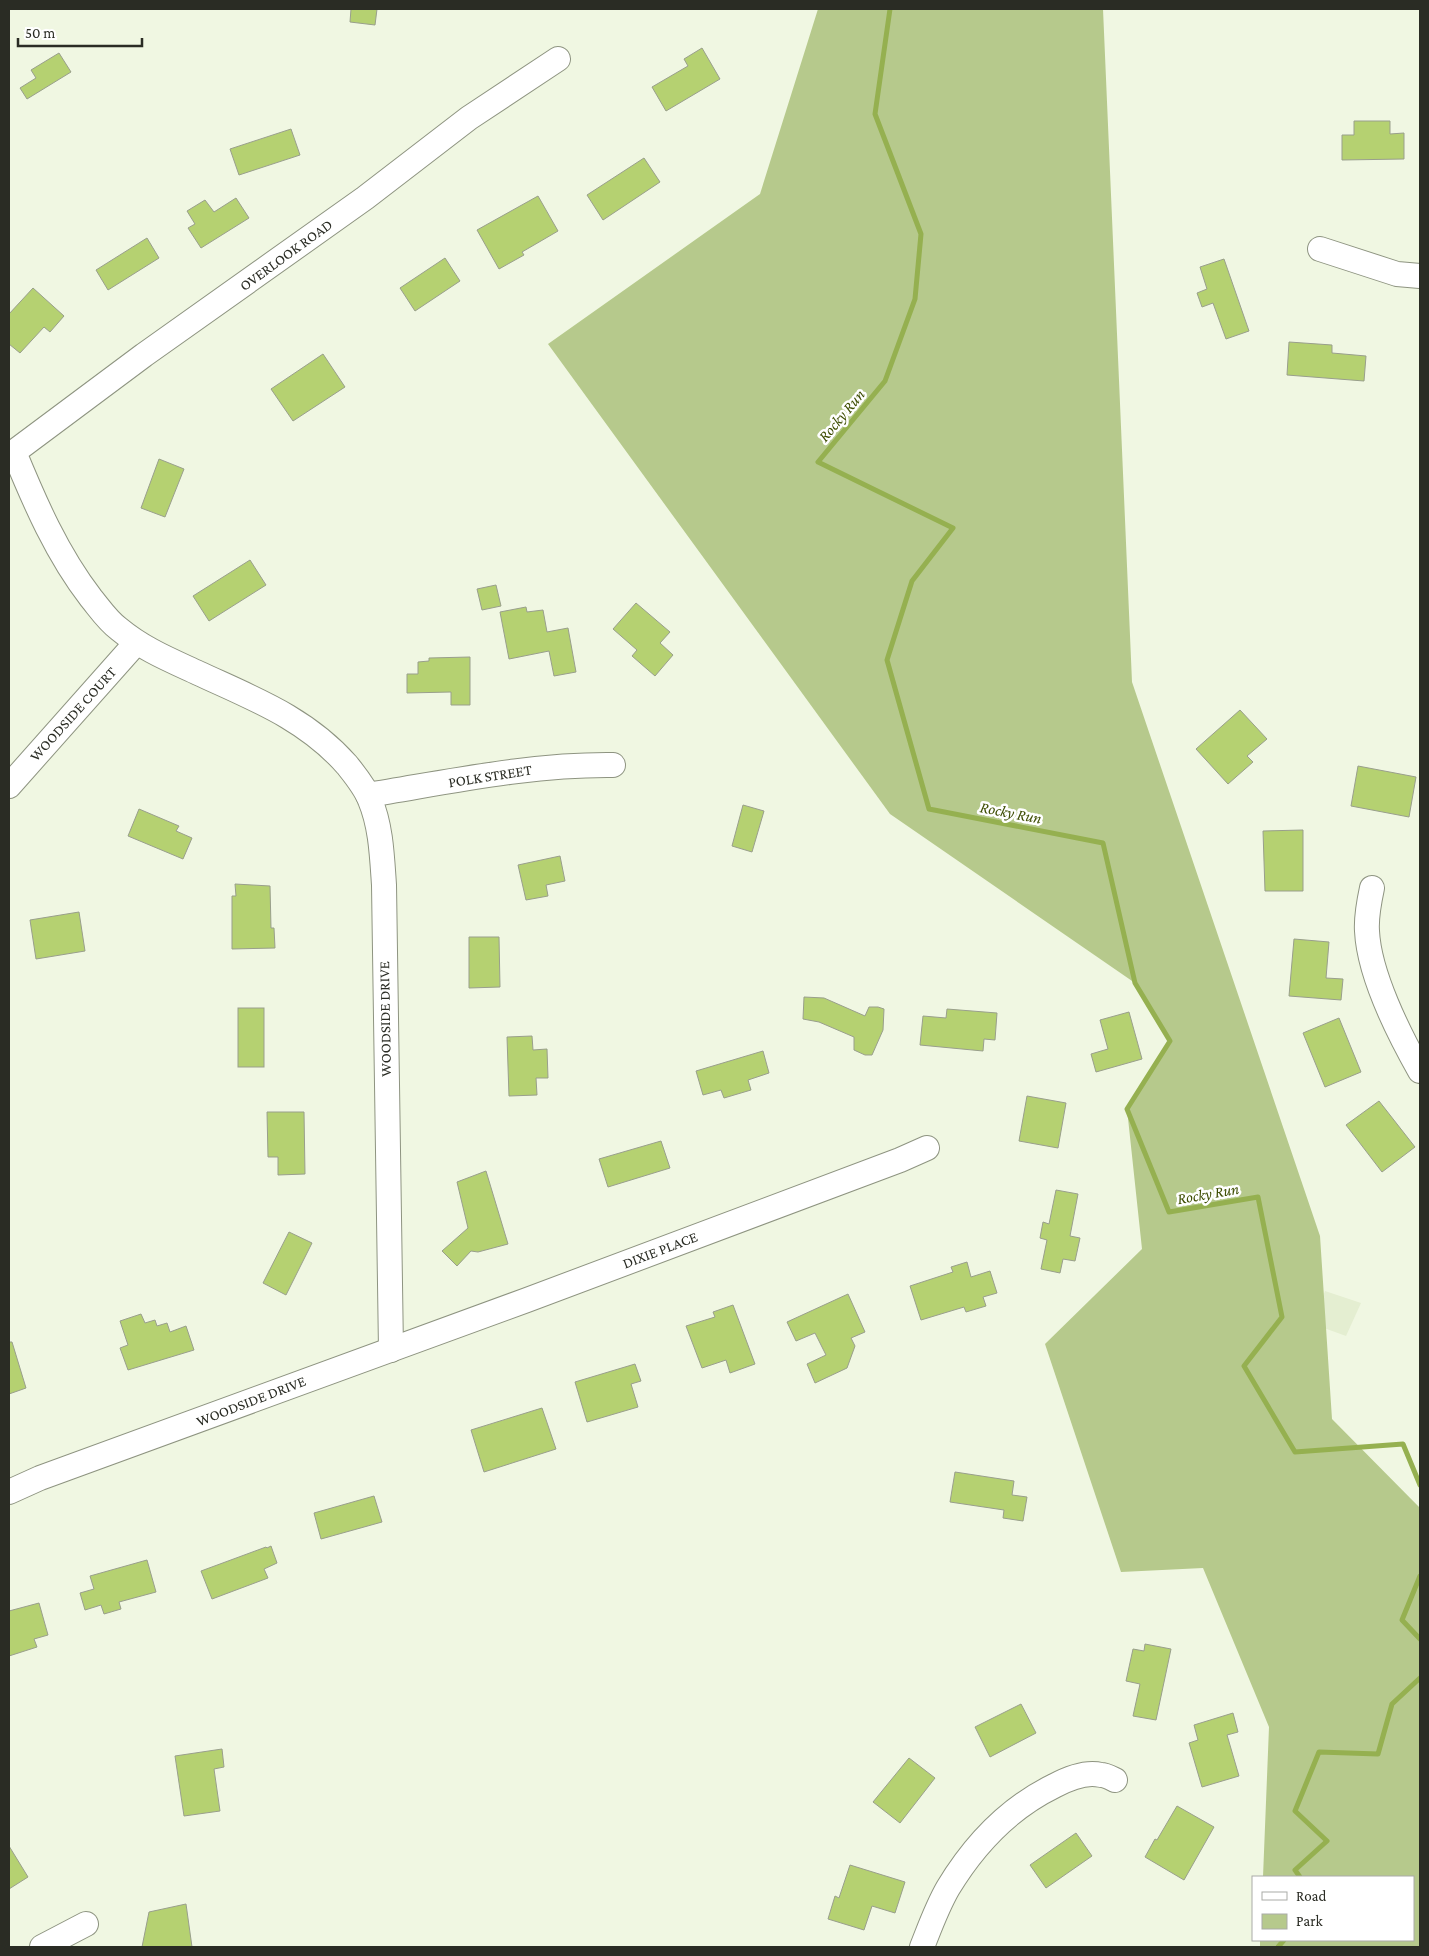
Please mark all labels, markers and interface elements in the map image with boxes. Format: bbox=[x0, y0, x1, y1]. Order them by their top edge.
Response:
scale bar bbox=[18, 15, 141, 47]
text: 50 m bbox=[25, 25, 55, 41]
street label: OVERLOOK ROAD bbox=[237, 216, 335, 294]
water label: Rocky Run bbox=[815, 386, 869, 445]
street label: WOODSIDE COURT bbox=[27, 664, 119, 764]
street label: POLK STREET bbox=[447, 762, 533, 790]
water label: Rocky Run bbox=[978, 798, 1043, 828]
street label: WOODSIDE DRIVE bbox=[376, 961, 394, 1077]
water label: Rocky Run bbox=[1176, 1180, 1241, 1208]
street label: DIXIE PLACE bbox=[620, 1228, 700, 1272]
street label: WOODSIDE DRIVE bbox=[194, 1373, 308, 1429]
legend bbox=[1252, 1876, 1414, 1941]
text: Road bbox=[1296, 1888, 1327, 1904]
text: Park bbox=[1296, 1913, 1323, 1929]

